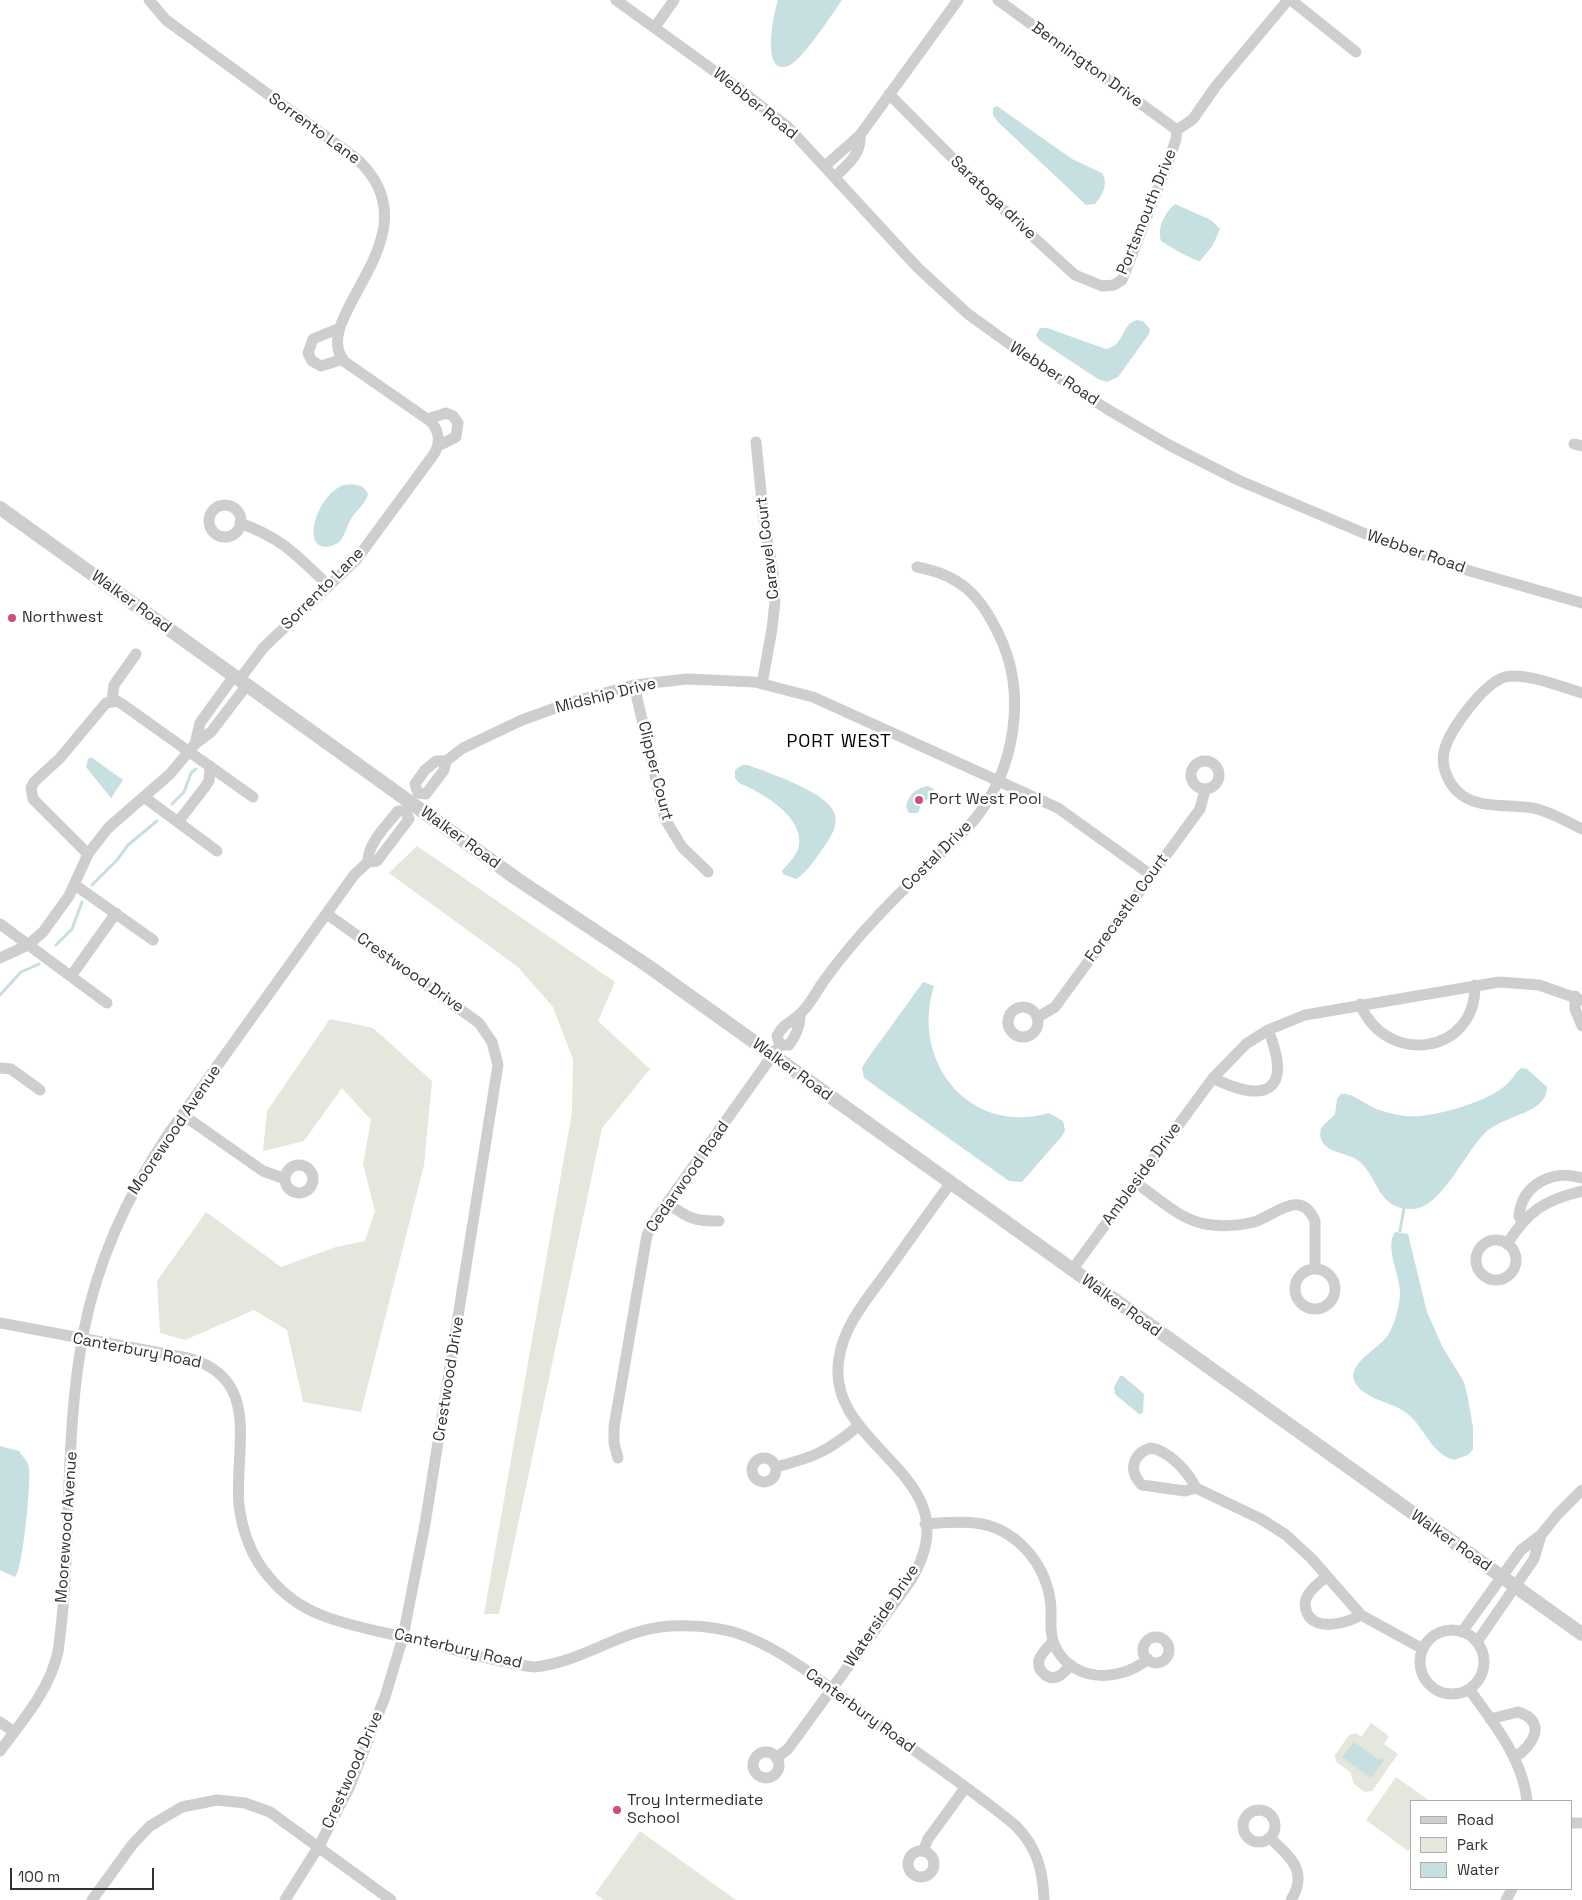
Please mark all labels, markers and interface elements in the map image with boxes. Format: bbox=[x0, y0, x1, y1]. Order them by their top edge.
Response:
street label: Bennington Drive bbox=[1028, 18, 1146, 112]
street label: Webber Road bbox=[709, 64, 801, 144]
street label: Sorrento Lane bbox=[264, 89, 364, 169]
street label: Portsmouth Drive bbox=[1113, 146, 1181, 278]
street label: Saratoga drive bbox=[946, 152, 1040, 244]
street label: Webber Road bbox=[1006, 338, 1102, 410]
street label: Caravel Court bbox=[752, 496, 784, 600]
street label: Webber Road bbox=[1364, 526, 1468, 578]
street label: Sorrento Lane bbox=[278, 544, 368, 634]
street label: Walker Road bbox=[87, 567, 175, 637]
place label: Northwest bbox=[22, 608, 103, 628]
marker: Northwest bbox=[6, 612, 18, 624]
street label: Midship Drive bbox=[554, 674, 658, 718]
street label: Clipper Court bbox=[633, 719, 677, 823]
district label: PORT WEST bbox=[785, 731, 893, 753]
place label: Port West Pool bbox=[929, 790, 1042, 810]
marker: Port West Pool bbox=[913, 794, 925, 806]
street label: Walker Road bbox=[416, 803, 504, 873]
street label: Costal Drive bbox=[898, 817, 976, 895]
street label: Forecastle Court bbox=[1081, 850, 1173, 966]
street label: Crestwood Drive bbox=[353, 929, 467, 1017]
street label: Walker Road bbox=[748, 1035, 836, 1105]
street label: Moorewood Avenue bbox=[125, 1062, 225, 1198]
street label: Cedarwood Road bbox=[642, 1118, 734, 1236]
street label: Ambleside Drive bbox=[1098, 1119, 1186, 1229]
street label: Walker Road bbox=[1077, 1271, 1165, 1341]
street label: Crestwood Drive bbox=[430, 1315, 468, 1443]
street label: Canterbury Road bbox=[71, 1329, 203, 1373]
street label: Moorewood Avenue bbox=[52, 1450, 82, 1604]
street label: Walker Road bbox=[1407, 1506, 1495, 1576]
street label: Waterside Drive bbox=[841, 1561, 923, 1671]
street label: Canterbury Road bbox=[392, 1625, 524, 1673]
street label: Canterbury Road bbox=[801, 1665, 919, 1757]
street label: Crestwood Drive bbox=[319, 1708, 387, 1832]
place label: Troy Intermediate School bbox=[627, 1791, 763, 1829]
legend bbox=[1410, 1800, 1572, 1890]
marker: Troy Intermediate School bbox=[611, 1804, 623, 1816]
text: Road bbox=[1457, 1810, 1494, 1829]
text: Park bbox=[1457, 1835, 1488, 1854]
scale bar bbox=[12, 1858, 156, 1890]
text: Water bbox=[1457, 1860, 1499, 1879]
text: 100 m bbox=[18, 1867, 60, 1886]

